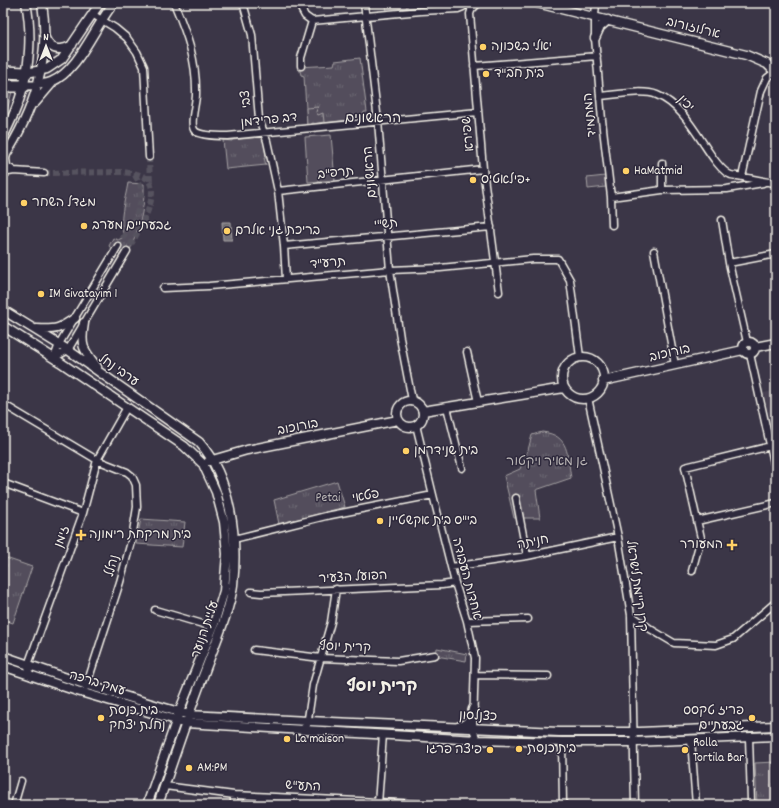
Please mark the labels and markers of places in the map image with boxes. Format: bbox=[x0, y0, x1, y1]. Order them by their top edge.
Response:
place label: יאלי בשכונה bbox=[491, 38, 552, 57]
marker: יאלי בשכונה bbox=[478, 42, 488, 52]
place label: בית חב"ד bbox=[494, 65, 544, 84]
marker: בית חב"ד bbox=[481, 69, 491, 79]
place label: HaMatmid bbox=[634, 162, 683, 181]
marker: HaMatmid bbox=[621, 166, 631, 176]
place label: פילאטיס+ bbox=[481, 171, 531, 190]
marker: פילאטיס+ bbox=[468, 175, 478, 185]
place label: מגדל השחר bbox=[32, 194, 96, 213]
marker: מגדל השחר bbox=[19, 198, 29, 208]
place label: גבעתיים מערב bbox=[92, 217, 172, 236]
marker: גבעתיים מערב bbox=[79, 221, 89, 231]
place label: בריכת גני אלרם bbox=[235, 222, 320, 241]
marker: בריכת גני אלרם bbox=[222, 226, 232, 236]
place label: IM Givatayim 1 bbox=[49, 285, 117, 304]
marker: IM Givatayim 1 bbox=[36, 289, 46, 299]
place label: בית שנידרמן bbox=[414, 442, 478, 461]
marker: בית שנידרמן bbox=[401, 446, 411, 456]
place label: בי"ס בית אקשטיין bbox=[388, 512, 477, 531]
marker: בי"ס בית אקשטיין bbox=[375, 516, 385, 526]
place label: בית מרקחת רימונה bbox=[89, 526, 191, 545]
marker: בית מרקחת רימונה bbox=[76, 530, 86, 540]
place label: המעורר bbox=[680, 536, 723, 555]
marker: המעורר bbox=[726, 539, 738, 551]
place label: בית כנסת נחלת יצחק bbox=[109, 702, 165, 736]
place label: פריז טקסס גבעתיים bbox=[683, 702, 744, 736]
marker: בית כנסת נחלת יצחק bbox=[96, 713, 106, 723]
marker: פריז טקסס גבעתיים bbox=[747, 713, 757, 723]
place label: La maison bbox=[295, 730, 344, 749]
marker: La maison bbox=[282, 734, 292, 744]
place label: Rolla Tortila Bar bbox=[693, 734, 744, 768]
place label: בית כנסת bbox=[527, 740, 576, 759]
place label: פיצה פרגו bbox=[426, 741, 482, 760]
marker: בית כנסת bbox=[514, 744, 524, 754]
marker: פיצה פרגו bbox=[485, 745, 495, 755]
marker: Rolla Tortila Bar bbox=[680, 745, 690, 755]
place label: AM:PM bbox=[197, 759, 227, 778]
marker: AM:PM bbox=[184, 763, 194, 773]

